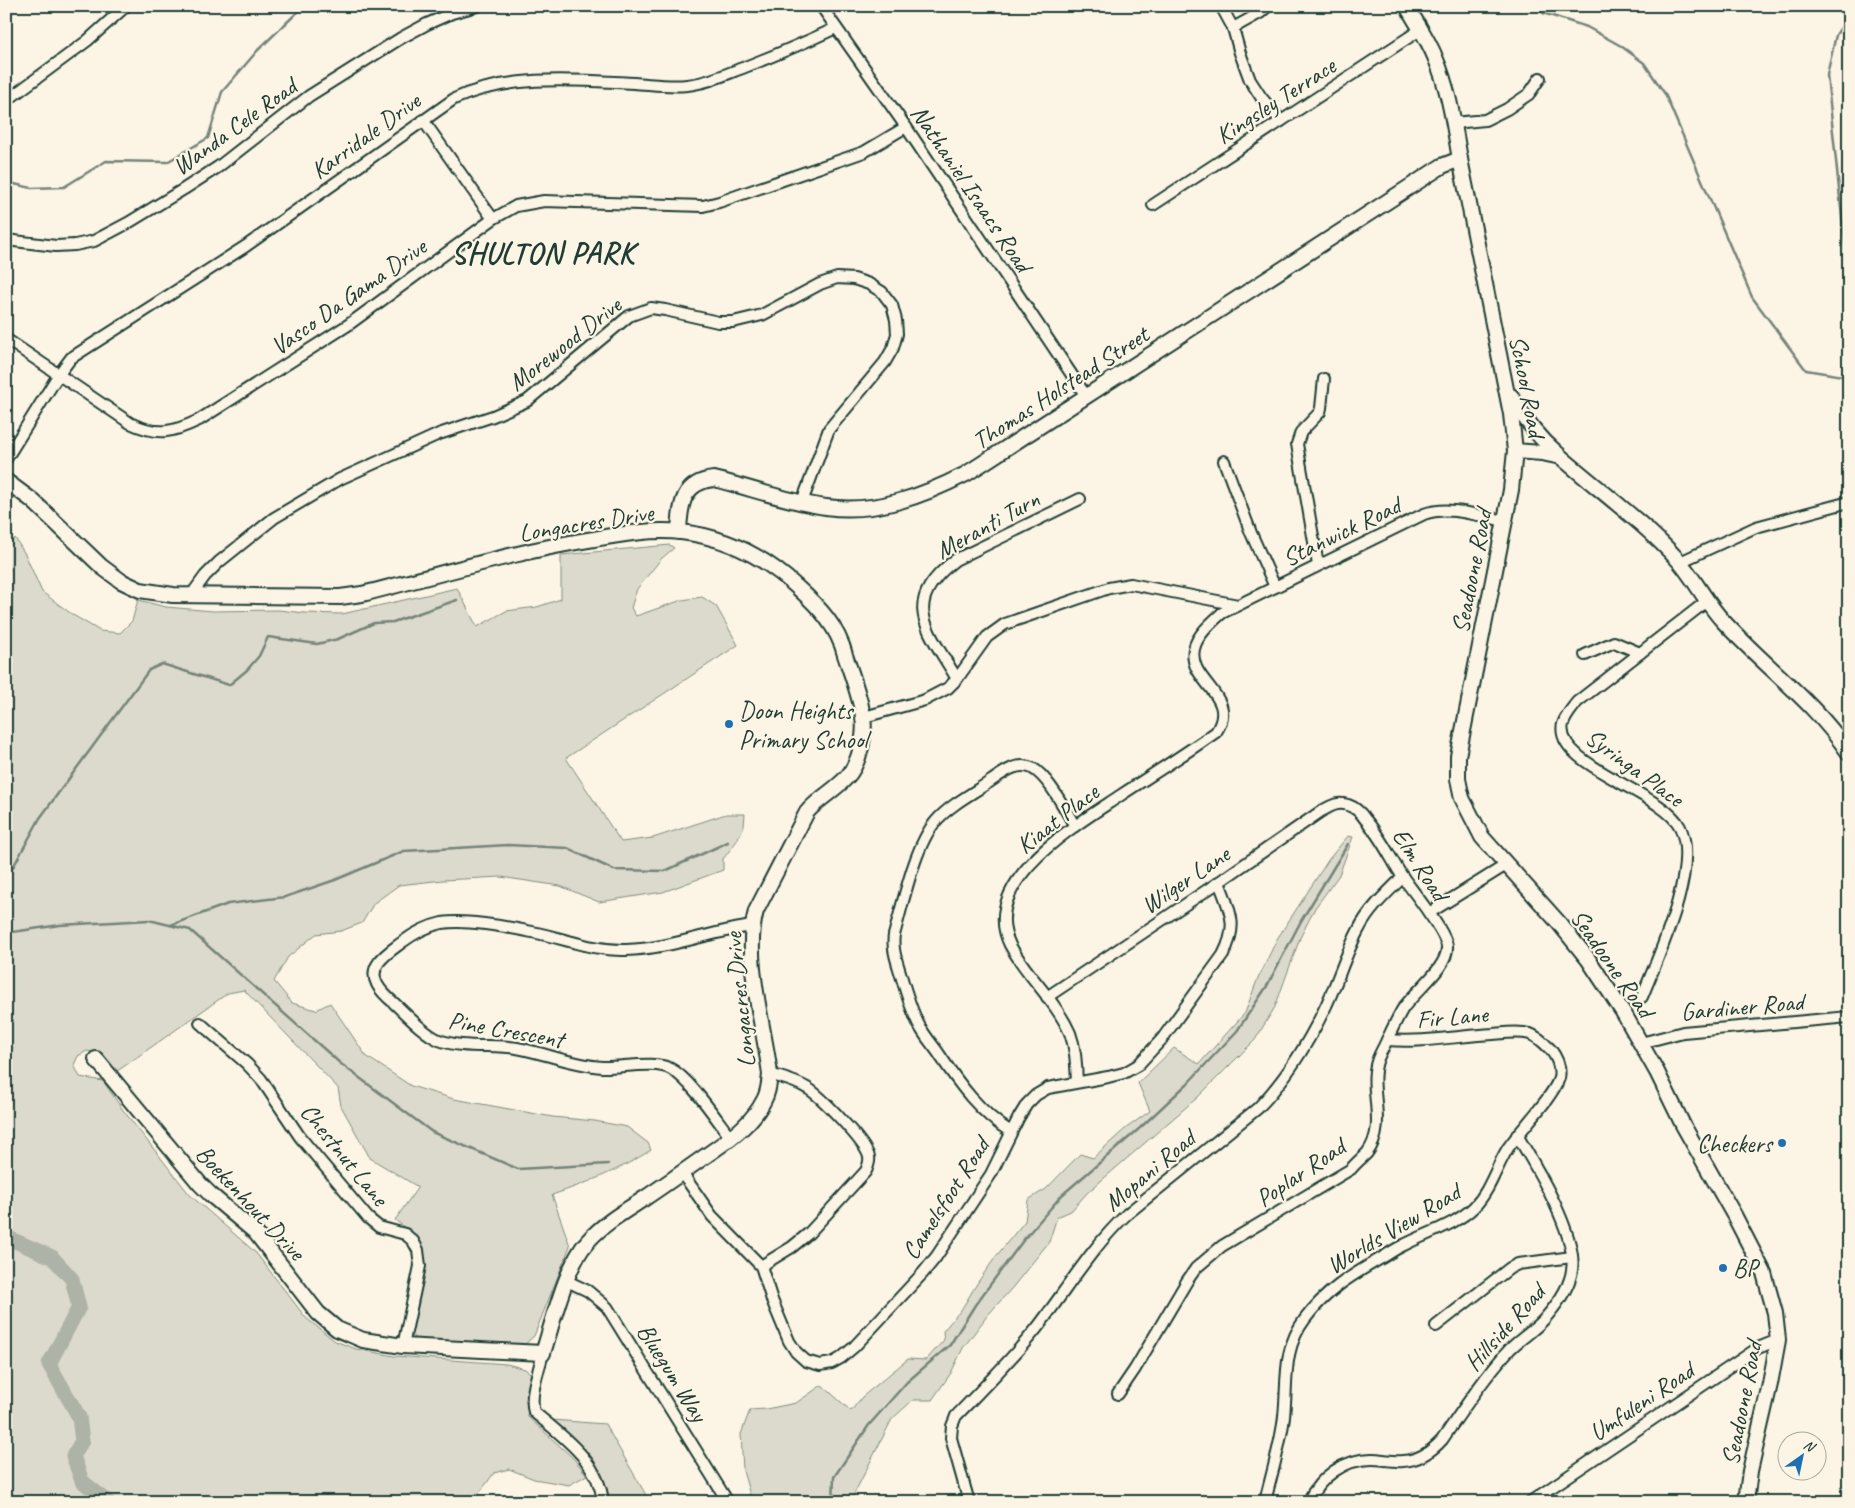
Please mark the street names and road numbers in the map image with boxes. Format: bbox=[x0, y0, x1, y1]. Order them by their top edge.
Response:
street label: Kingsley Terrace bbox=[1209, 49, 1343, 151]
street label: Wanda Cele Road bbox=[166, 69, 306, 183]
street label: Karridale Drive bbox=[304, 84, 428, 186]
street label: Nathaniel Isaacs Road bbox=[903, 99, 1041, 282]
street label: Vasco Da Gama Drive bbox=[265, 230, 434, 362]
street label: Morewood Drive bbox=[502, 288, 629, 398]
street label: Thomas Holstead Street bbox=[966, 317, 1157, 457]
street label: School Road bbox=[1502, 333, 1553, 444]
street label: Meranti Turn bbox=[930, 483, 1046, 567]
street label: Stanwick Road bbox=[1277, 488, 1409, 574]
street label: Longacres Drive bbox=[517, 496, 657, 549]
street label: Seadoone Road bbox=[1444, 503, 1500, 636]
street label: Syringa Place bbox=[1579, 721, 1691, 815]
street label: Kiaat Place bbox=[1010, 775, 1107, 861]
street label: Elm Road bbox=[1385, 822, 1457, 910]
street label: Wilger Lane bbox=[1135, 838, 1237, 921]
street label: Seadoone Road bbox=[1563, 903, 1663, 1027]
street label: Longacres Drive bbox=[717, 929, 763, 1069]
street label: Gardiner Road bbox=[1679, 985, 1809, 1028]
street label: Fir Lane bbox=[1415, 998, 1491, 1036]
street label: Pine Crescent bbox=[446, 1004, 569, 1056]
street label: Chestnut Lane bbox=[293, 1097, 397, 1214]
street label: Mopani Road bbox=[1097, 1121, 1205, 1218]
street label: Camelsfoot Road bbox=[895, 1129, 999, 1266]
street label: Poplar Road bbox=[1250, 1129, 1355, 1214]
street label: Boekenhout Drive bbox=[189, 1138, 313, 1269]
street label: Worlds View Road bbox=[1321, 1175, 1469, 1281]
street label: Hillside Road bbox=[1457, 1274, 1555, 1378]
street label: Bluegum Way bbox=[629, 1317, 716, 1430]
street label: Seadoone Road bbox=[1714, 1335, 1770, 1468]
street label: Umfuleni Road bbox=[1583, 1353, 1703, 1449]

